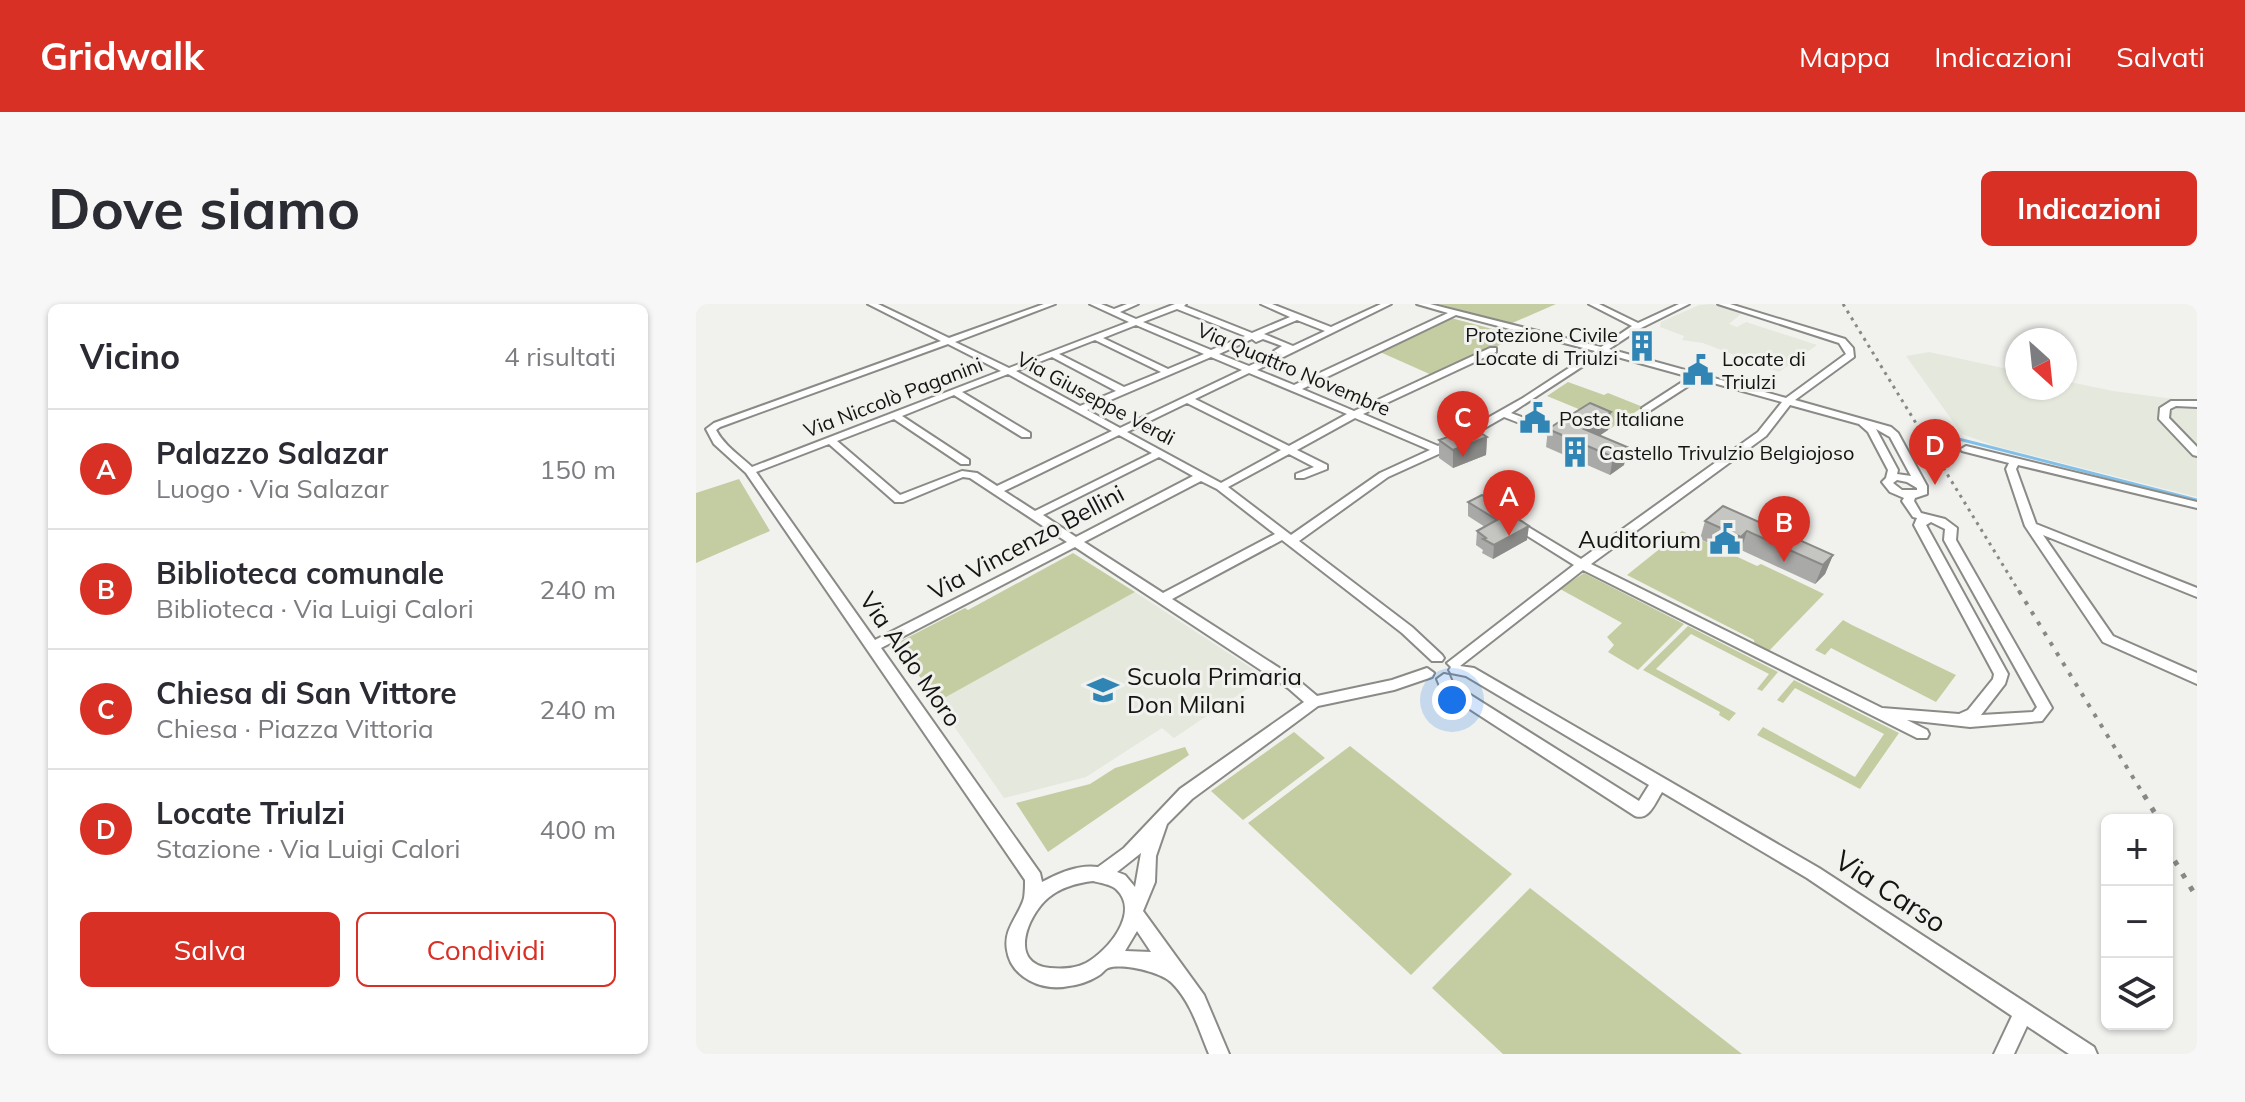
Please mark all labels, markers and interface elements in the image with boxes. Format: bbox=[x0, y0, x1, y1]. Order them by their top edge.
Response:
text: Gridwalk bbox=[40, 32, 204, 80]
text: Mappa bbox=[1799, 39, 1890, 74]
text: Indicazioni bbox=[1934, 39, 2072, 74]
text: Salvati bbox=[2116, 39, 2205, 74]
button: Indicazioni bbox=[1981, 171, 2197, 246]
text: Dove siamo bbox=[48, 173, 360, 243]
street label: Via Quattro Novembre bbox=[1194, 317, 1394, 421]
place label: Protezione Civile Locate di Triulzi bbox=[1465, 322, 1618, 370]
north arrow bbox=[2005, 328, 2077, 400]
building icon: Protezione Civile Locate di Triulzi bbox=[1625, 329, 1659, 363]
text: Vicino bbox=[80, 335, 180, 378]
text: 4 risultati bbox=[504, 340, 616, 373]
street label: Via Giuseppe Verdi bbox=[1013, 346, 1179, 450]
place label: Locate di Triulzi bbox=[1722, 346, 1806, 394]
street label: Via Niccolò Paganini bbox=[800, 351, 986, 443]
public building icon: Locate di Triulzi bbox=[1681, 353, 1715, 387]
pin: C bbox=[1437, 391, 1489, 457]
public building icon: Poste Italiane bbox=[1518, 401, 1552, 435]
place label: Poste Italiane bbox=[1559, 406, 1684, 431]
pin: D bbox=[1909, 419, 1961, 485]
text: Palazzo Salazar bbox=[156, 434, 388, 472]
building icon: Castello Trivulzio Belgiojoso bbox=[1558, 435, 1592, 469]
place label: Castello Trivulzio Belgiojoso bbox=[1599, 440, 1854, 465]
text: A bbox=[96, 453, 116, 486]
text: 150 m bbox=[540, 453, 616, 486]
pin: A bbox=[1483, 470, 1535, 536]
text: Luogo · Via Salazar bbox=[156, 472, 389, 505]
street label: Via Vincenzo Bellini bbox=[923, 478, 1129, 606]
pin: B bbox=[1758, 496, 1810, 562]
public building icon: Auditorium bbox=[1708, 522, 1742, 556]
place label: Auditorium bbox=[1578, 524, 1701, 554]
text: Biblioteca comunale bbox=[156, 554, 444, 592]
text: B bbox=[97, 573, 115, 606]
text: 240 m bbox=[540, 573, 616, 606]
street label: Via Aldo Moro bbox=[854, 586, 968, 732]
text: Biblioteca · Via Luigi Calori bbox=[156, 592, 474, 625]
place label: Scuola Primaria Don Milani bbox=[1127, 661, 1302, 719]
school or university icon: Scuola Primaria Don Milani bbox=[1086, 673, 1120, 707]
text: Chiesa di San Vittore bbox=[156, 674, 457, 712]
your location bbox=[1432, 680, 1472, 720]
text: C bbox=[97, 693, 115, 726]
text: 240 m bbox=[540, 693, 616, 726]
text: Chiesa · Piazza Vittoria bbox=[156, 712, 434, 745]
text: Locate Triulzi bbox=[156, 794, 345, 832]
text: D bbox=[96, 813, 116, 846]
text: 400 m bbox=[540, 813, 616, 846]
map controls bbox=[2101, 814, 2173, 1030]
button: + bbox=[2101, 814, 2173, 886]
text: Stazione · Via Luigi Calori bbox=[156, 832, 460, 865]
street label: Via Carso bbox=[1829, 842, 1953, 940]
button: − bbox=[2101, 886, 2173, 958]
button: Salva bbox=[80, 912, 340, 987]
button: Condividi bbox=[356, 912, 616, 987]
button: layers bbox=[2101, 958, 2173, 1030]

